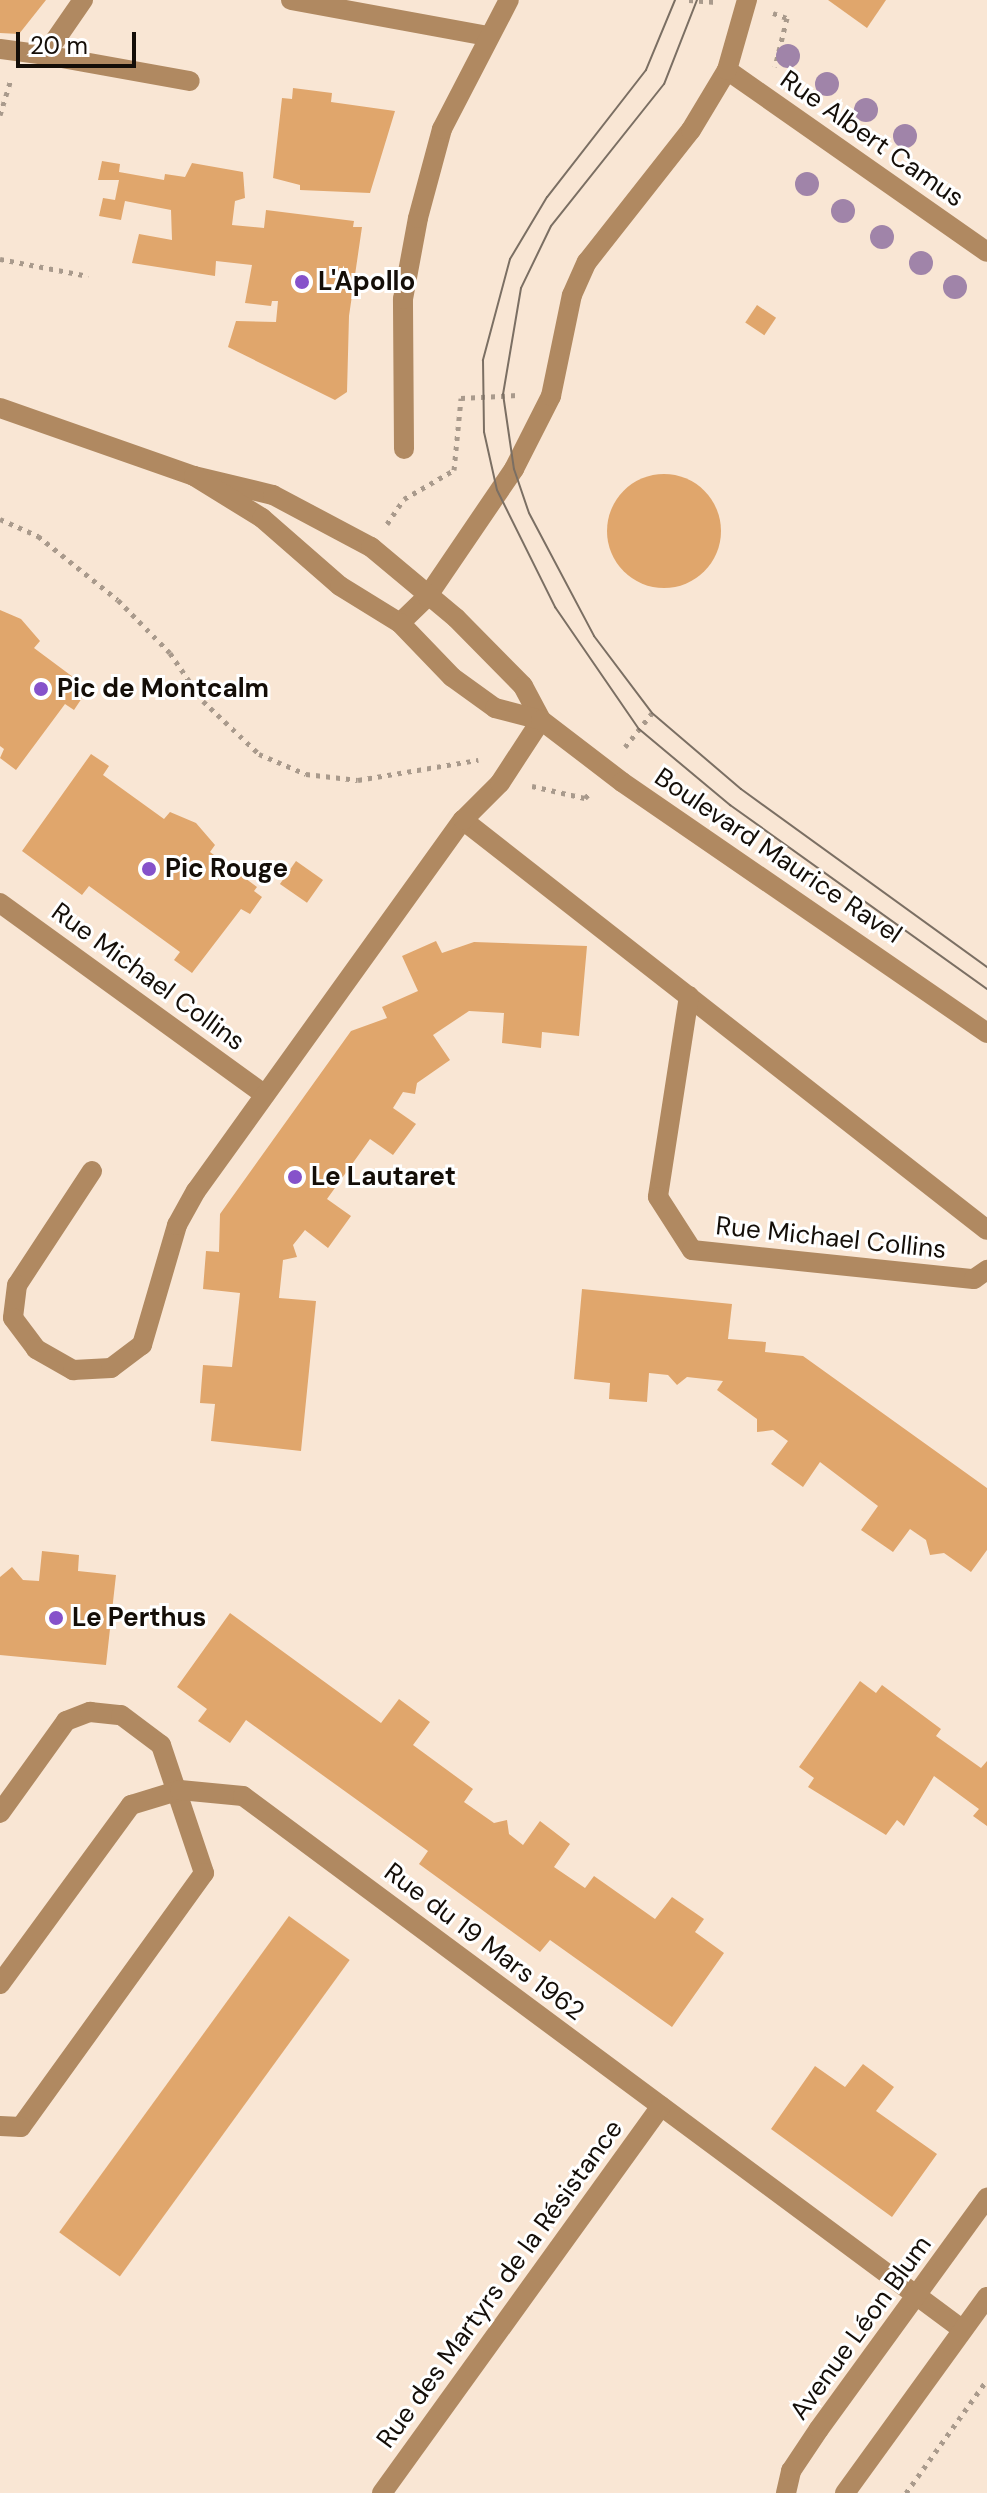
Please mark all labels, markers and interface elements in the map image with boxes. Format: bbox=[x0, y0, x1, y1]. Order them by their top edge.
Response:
scale bar bbox=[20, 16, 140, 66]
text: 20 m bbox=[30, 30, 88, 61]
street label: Rue Albert Camus bbox=[774, 64, 970, 214]
place label: L'Apollo bbox=[318, 266, 415, 298]
marker: L'Apollo bbox=[293, 273, 311, 291]
place label: Pic de Montcalm bbox=[57, 673, 269, 705]
marker: Pic de Montcalm bbox=[32, 680, 50, 698]
street label: Boulevard Maurice Ravel bbox=[649, 762, 907, 950]
place label: Pic Rouge bbox=[165, 853, 288, 885]
marker: Pic Rouge bbox=[140, 860, 158, 878]
street label: Rue Michael Collins bbox=[45, 896, 251, 1058]
place label: Le Lautaret bbox=[311, 1161, 456, 1193]
marker: Le Lautaret bbox=[286, 1168, 304, 1186]
street label: Rue Michael Collins bbox=[714, 1210, 948, 1266]
place label: Le Perthus bbox=[72, 1602, 206, 1634]
marker: Le Perthus bbox=[47, 1609, 65, 1627]
street label: Rue du 19 Mars 1962 bbox=[378, 1857, 590, 2027]
street label: Rue des Martyrs de la Résistance bbox=[370, 2114, 630, 2454]
street label: Avenue Léon Blum bbox=[784, 2230, 938, 2426]

